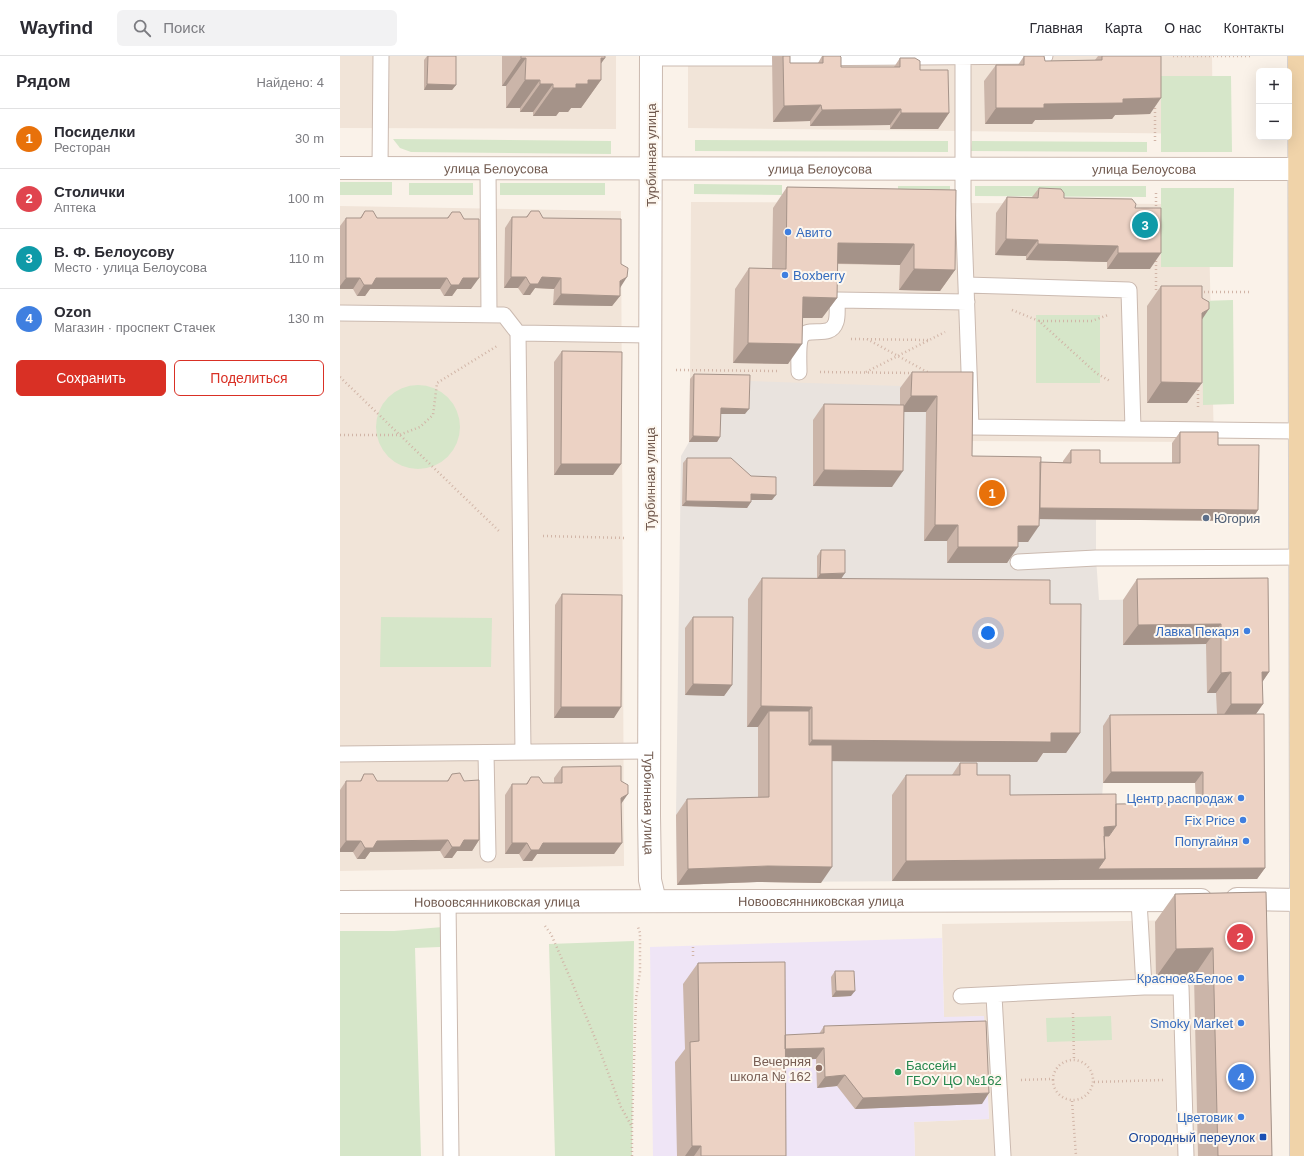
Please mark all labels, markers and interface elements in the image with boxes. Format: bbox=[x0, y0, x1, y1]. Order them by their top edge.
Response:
search box bbox=[117, 10, 397, 46]
text: Wayfind bbox=[20, 17, 93, 38]
icon: search bbox=[131, 17, 153, 39]
text: Поиск bbox=[163, 19, 205, 36]
text: Главная bbox=[1029, 20, 1083, 36]
text: Карта bbox=[1105, 20, 1142, 36]
text: О нас bbox=[1164, 20, 1202, 36]
text: Контакты bbox=[1224, 20, 1284, 36]
map controls bbox=[1256, 68, 1292, 140]
button: + bbox=[1256, 68, 1292, 104]
text: Рядом bbox=[16, 72, 71, 91]
text: Найдено: 4 bbox=[256, 75, 324, 90]
street label: Турбинная улица bbox=[644, 102, 659, 207]
button: − bbox=[1256, 104, 1292, 140]
text: Посиделки bbox=[54, 123, 135, 140]
text: 1 bbox=[25, 131, 33, 146]
text: 30 m bbox=[295, 131, 324, 146]
text: Ресторан bbox=[54, 140, 111, 155]
street label: улица Белоусова bbox=[444, 161, 549, 176]
street label: улица Белоусова bbox=[768, 161, 873, 177]
street label: улица Белоусова bbox=[1092, 162, 1197, 177]
text: Столички bbox=[54, 183, 125, 200]
text: 2 bbox=[25, 191, 33, 206]
text: 100 m bbox=[288, 191, 324, 206]
text: Аптека bbox=[54, 200, 96, 215]
pin: 3 bbox=[1132, 210, 1158, 240]
place label: Авито bbox=[796, 225, 832, 240]
marker: Авито bbox=[783, 227, 793, 237]
text: В. Ф. Белоусову bbox=[54, 243, 174, 260]
text: 3 bbox=[25, 251, 33, 266]
text: 110 m bbox=[289, 251, 324, 266]
text: Место · улица Белоусова bbox=[54, 260, 207, 275]
place label: Boxberry bbox=[793, 268, 846, 283]
marker: Boxberry bbox=[780, 270, 790, 280]
text: Ozon bbox=[54, 303, 92, 320]
text: 4 bbox=[25, 311, 33, 326]
text: 130 m bbox=[288, 311, 324, 326]
text: Магазин · проспект Стачек bbox=[54, 320, 215, 335]
button: Сохранить bbox=[16, 360, 166, 396]
button: Поделиться bbox=[174, 360, 324, 396]
street label: Турбинная улица bbox=[643, 426, 658, 531]
pin: 1 bbox=[979, 478, 1005, 508]
place label: Югория bbox=[1214, 511, 1260, 526]
marker: Югория bbox=[1201, 513, 1211, 523]
your location bbox=[978, 623, 998, 643]
place label: Лавка Пекаря bbox=[1156, 624, 1239, 639]
marker: Лавка Пекаря bbox=[1242, 626, 1252, 636]
street label: Турбинная улица bbox=[641, 751, 657, 856]
place label: Центр распродаж bbox=[1126, 791, 1233, 806]
marker: Центр распродаж bbox=[1236, 793, 1246, 803]
place label: Fix Price bbox=[1184, 813, 1235, 828]
marker: Fix Price bbox=[1238, 815, 1248, 825]
place label: Попугайня bbox=[1175, 834, 1238, 849]
marker: Попугайня bbox=[1241, 836, 1251, 846]
street label: Новоовсянниковская улица bbox=[414, 894, 581, 910]
street label: Новоовсянниковская улица bbox=[738, 894, 905, 909]
pin: 2 bbox=[1227, 922, 1253, 952]
place label: Красное&Белое bbox=[1137, 971, 1233, 986]
marker: Красное&Белое bbox=[1236, 973, 1246, 983]
place label: Smoky Market bbox=[1150, 1016, 1233, 1031]
marker: Smoky Market bbox=[1236, 1018, 1246, 1028]
place label: Вечерняя школа № 162 bbox=[730, 1054, 811, 1084]
place label: Бассейн ГБОУ ЦО №162 bbox=[906, 1058, 1002, 1088]
pin: 4 bbox=[1228, 1062, 1254, 1092]
marker: Вечерняя школа № 162 bbox=[814, 1063, 824, 1073]
marker: Бассейн ГБОУ ЦО №162 bbox=[893, 1067, 903, 1077]
place label: Цветовик bbox=[1177, 1110, 1233, 1125]
marker: Цветовик bbox=[1236, 1112, 1246, 1122]
place label: Огородный переулок bbox=[1129, 1130, 1255, 1145]
marker: Огородный переулок bbox=[1258, 1132, 1268, 1142]

